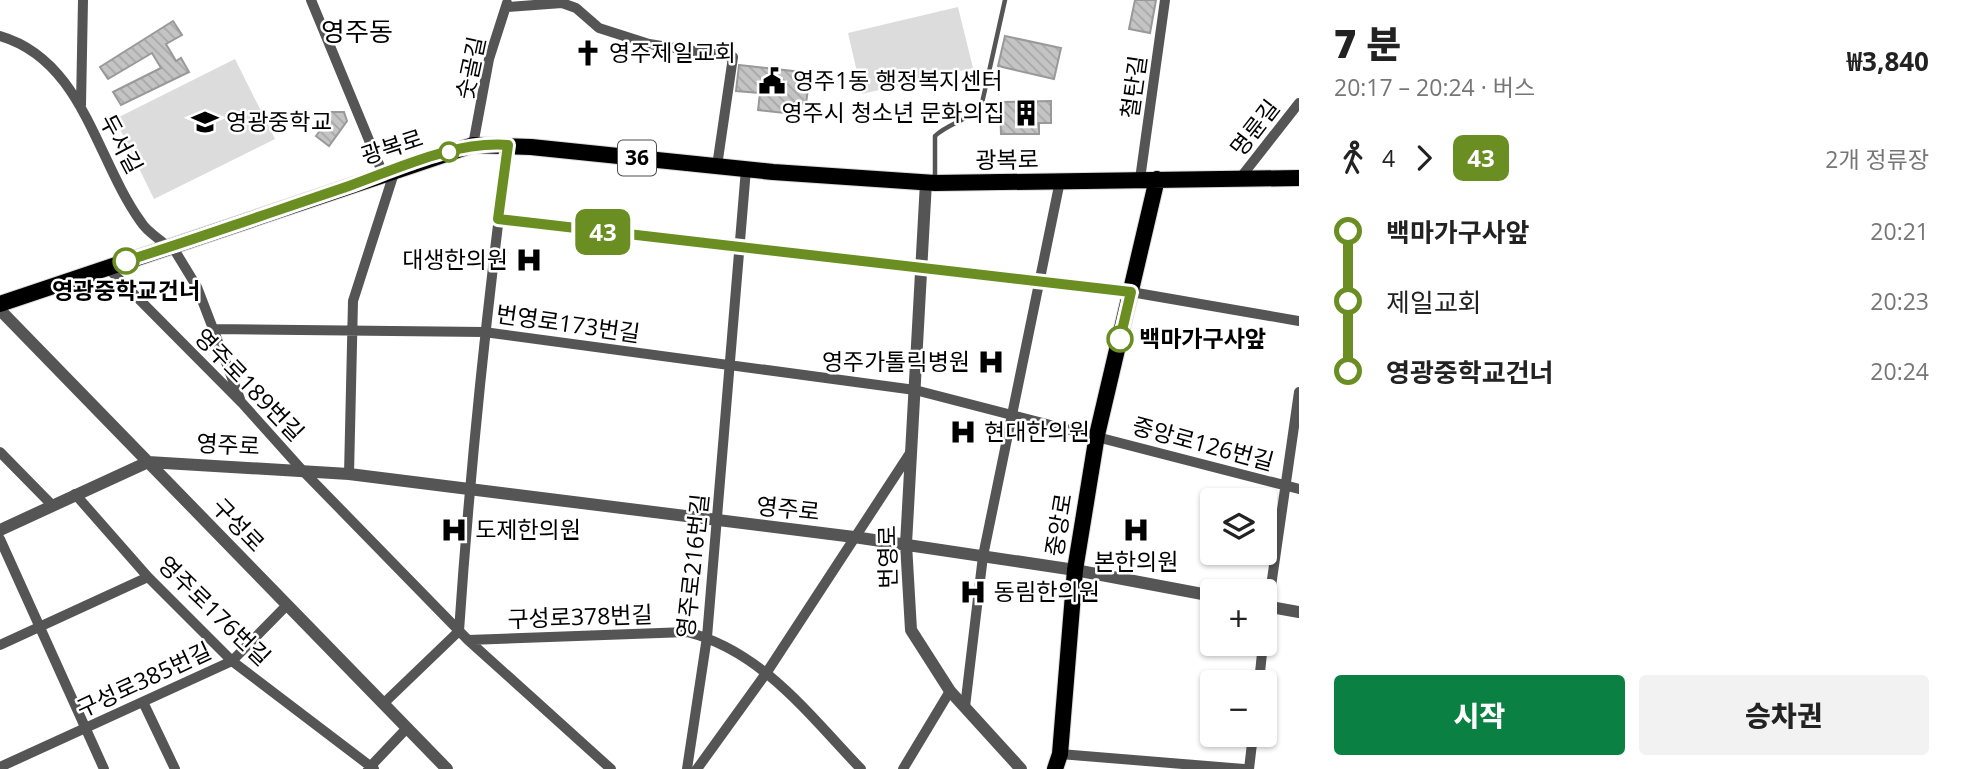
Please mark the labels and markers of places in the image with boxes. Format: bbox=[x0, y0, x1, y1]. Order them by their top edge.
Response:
place label: 영주제일교회 bbox=[609, 36, 736, 68]
church icon: 영주제일교회 bbox=[573, 38, 603, 68]
place label: 영주1동 행정복지센터 bbox=[793, 64, 1003, 96]
public building icon: 영주1동 행정복지센터 bbox=[757, 66, 787, 96]
place label: 영주시 청소년 문화의집 bbox=[781, 96, 1005, 128]
building icon: 영주시 청소년 문화의집 bbox=[1011, 98, 1041, 128]
place label: 영광중학교 bbox=[226, 105, 332, 137]
school or university icon: 영광중학교 bbox=[190, 107, 220, 137]
unlabelled marker bbox=[439, 142, 459, 162]
place label: 대생한의원 bbox=[402, 243, 508, 275]
hospital icon: 대생한의원 bbox=[514, 245, 544, 275]
marker: 영광중학교건너 bbox=[113, 248, 139, 274]
place label: 영광중학교건너 bbox=[52, 274, 200, 306]
place label: 백마가구사앞 bbox=[1139, 322, 1266, 354]
marker: 백마가구사앞 bbox=[1107, 326, 1133, 352]
place label: 영주가톨릭병원 bbox=[822, 345, 970, 377]
hospital icon: 영주가톨릭병원 bbox=[976, 347, 1006, 377]
place label: 현대한의원 bbox=[984, 415, 1090, 447]
hospital icon: 현대한의원 bbox=[948, 417, 978, 447]
place label: 도제한의원 bbox=[475, 513, 581, 545]
hospital icon: 도제한의원 bbox=[439, 515, 469, 545]
hospital icon: 본한의원 bbox=[1121, 515, 1151, 545]
place label: 본한의원 bbox=[1094, 545, 1178, 577]
place label: 동림한의원 bbox=[994, 575, 1100, 607]
hospital icon: 동림한의원 bbox=[958, 577, 988, 607]

